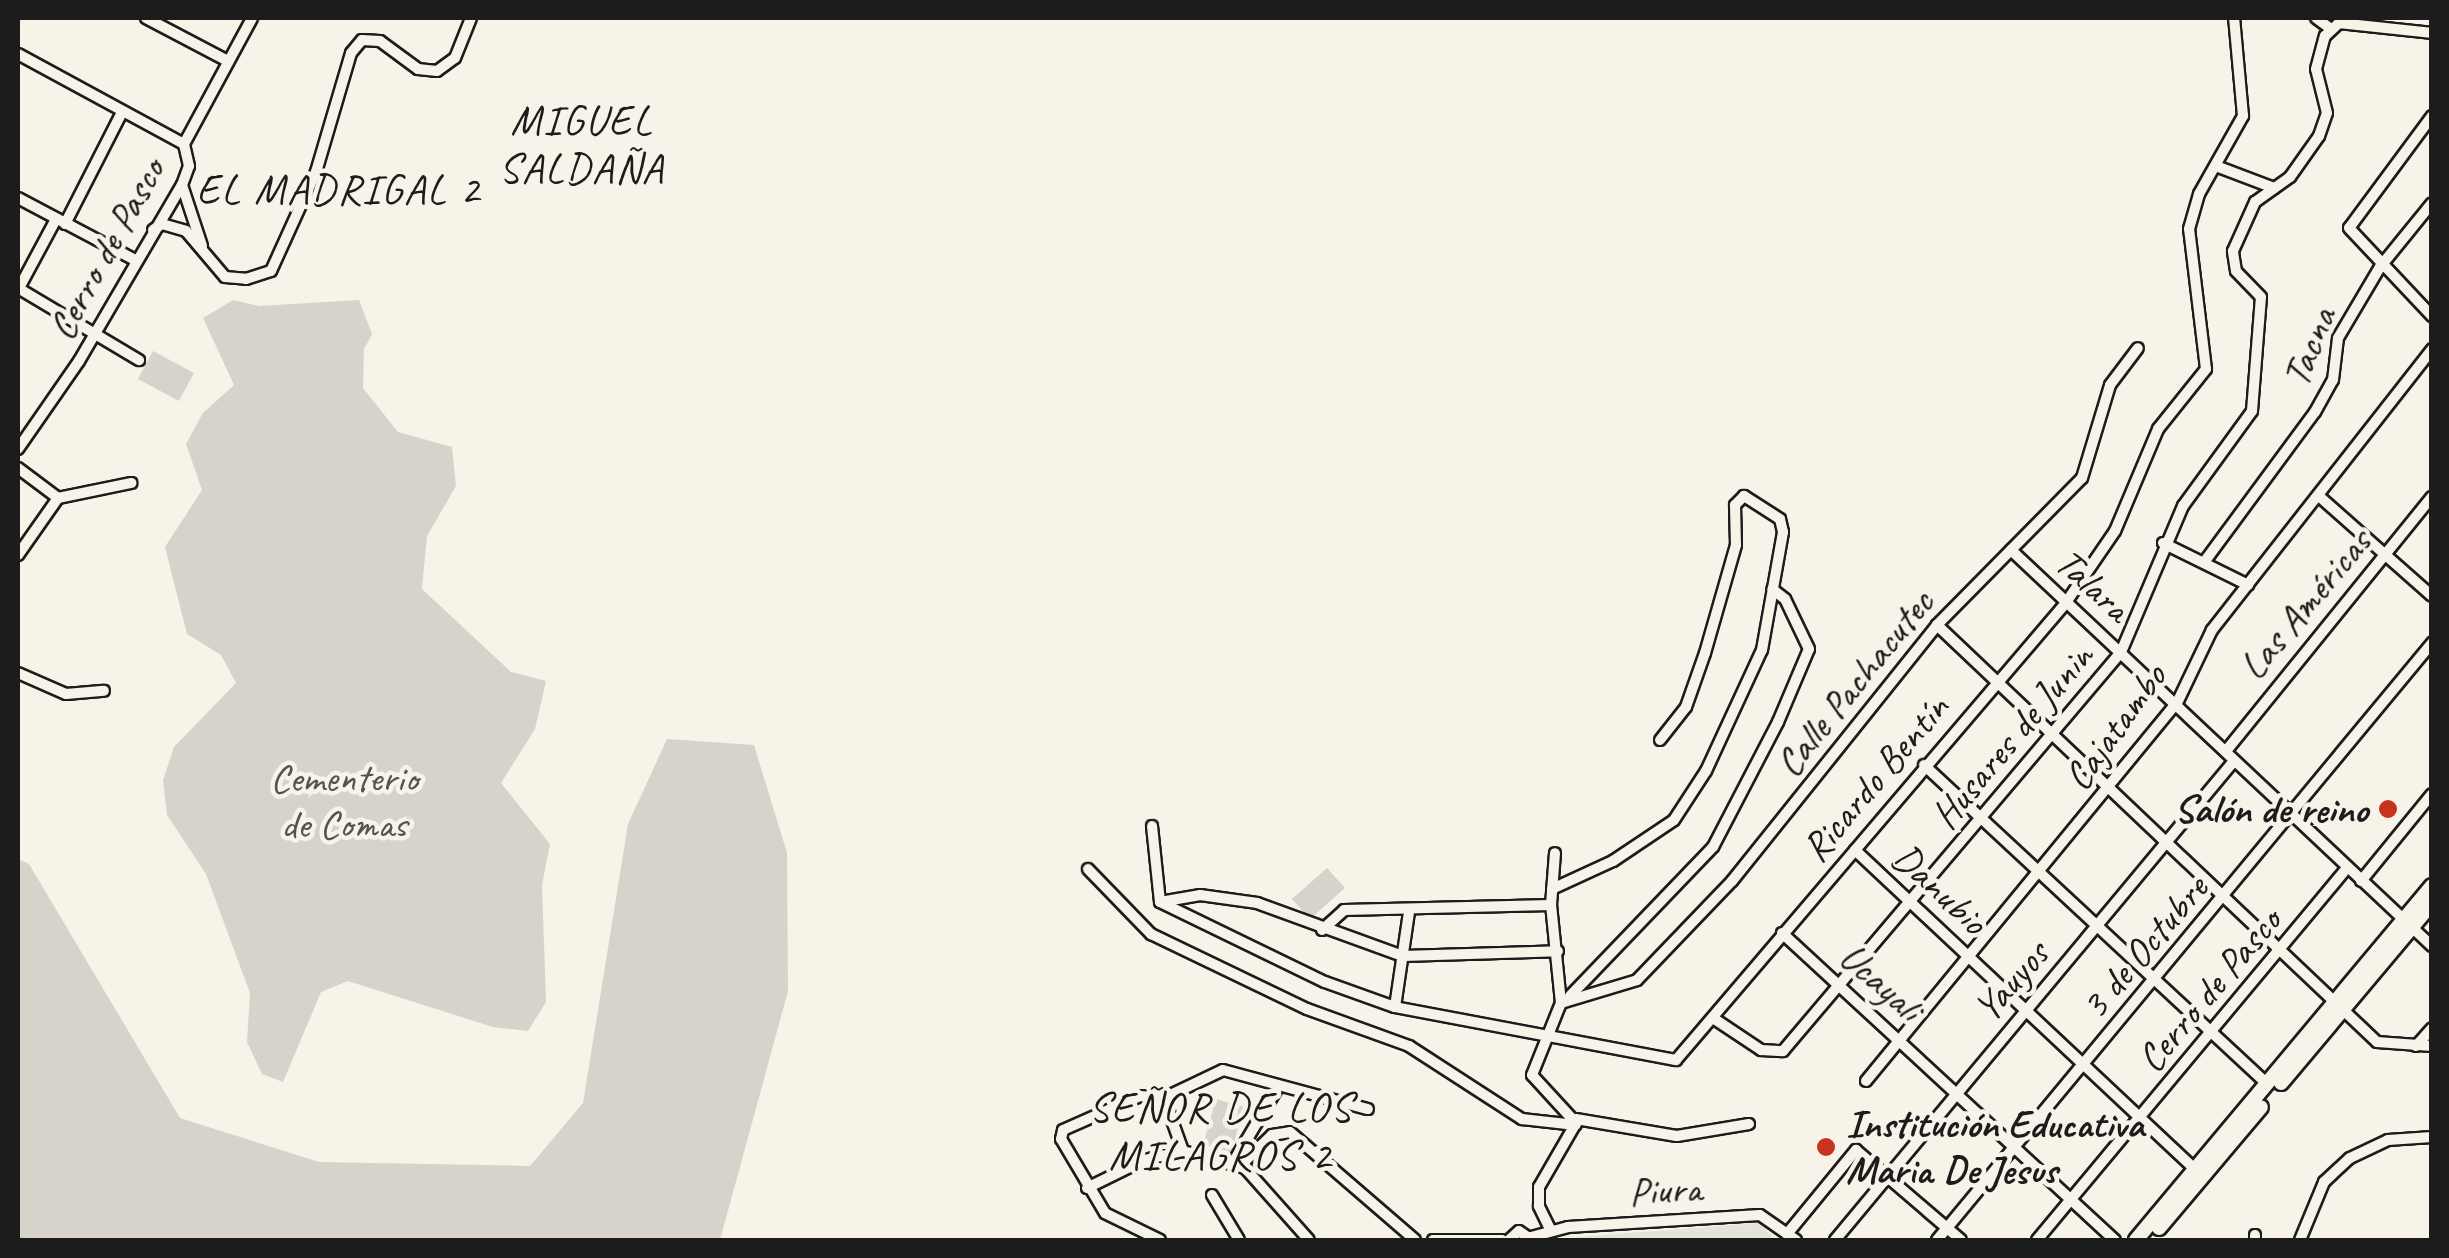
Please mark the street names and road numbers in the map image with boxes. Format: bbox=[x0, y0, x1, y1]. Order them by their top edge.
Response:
street label: Cerro de Pasco bbox=[37, 150, 175, 348]
street label: Tacna bbox=[2272, 301, 2346, 393]
street label: Las Américas bbox=[2229, 520, 2381, 688]
street label: Talara bbox=[2045, 538, 2141, 632]
street label: Calle Pachacutec bbox=[1764, 580, 1944, 786]
street label: Husares de Junin bbox=[1921, 634, 2103, 838]
street label: Cajatambo bbox=[2053, 655, 2177, 799]
street label: Ricardo Bentín bbox=[1791, 685, 1959, 871]
street label: Danubio bbox=[1883, 833, 1997, 945]
street label: 3 de Octubre bbox=[2070, 865, 2218, 1029]
street label: Cerro de Pasco bbox=[2127, 898, 2291, 1082]
street label: Yauyos bbox=[1963, 931, 2059, 1031]
street label: Ucayali bbox=[1830, 932, 1932, 1032]
street label: Piura bbox=[1628, 1164, 1702, 1216]

